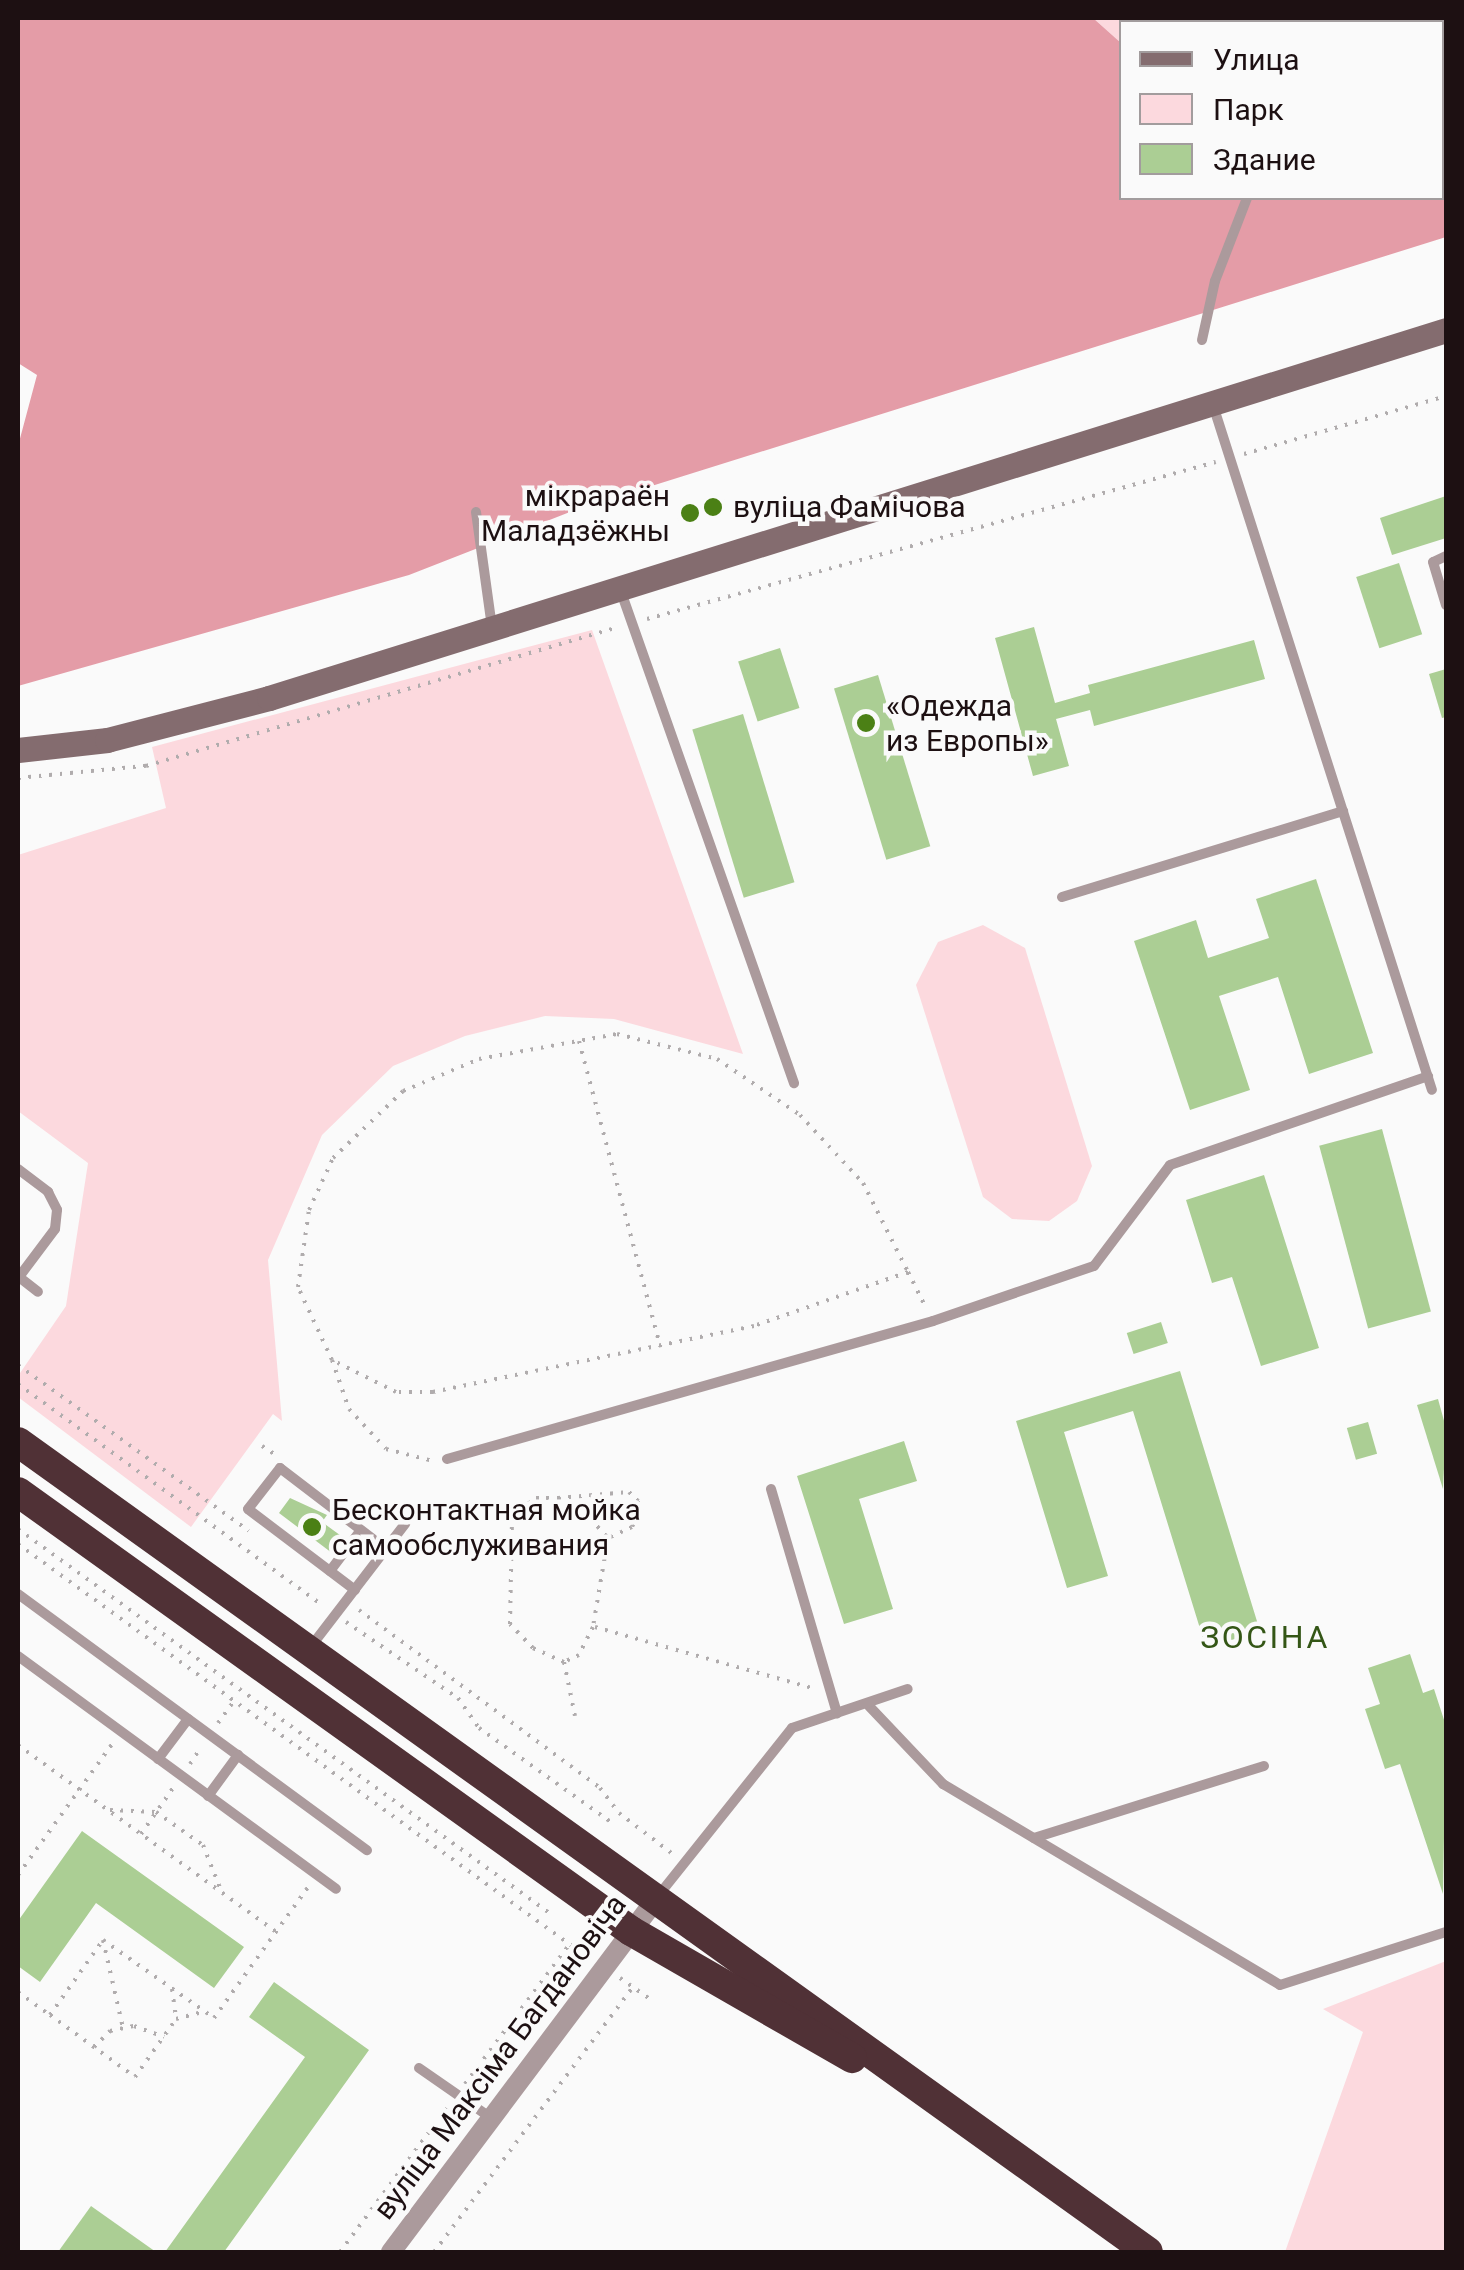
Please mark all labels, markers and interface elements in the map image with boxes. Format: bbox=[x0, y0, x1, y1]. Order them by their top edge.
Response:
legend bbox=[1119, 20, 1444, 200]
text: Улица bbox=[1213, 42, 1300, 77]
text: Парк bbox=[1213, 92, 1284, 127]
text: Здание bbox=[1213, 142, 1316, 177]
place label: мікрараён Маладзёжны bbox=[481, 478, 670, 548]
place label: вуліца Фамічова bbox=[733, 489, 966, 525]
marker: вуліца Фамічова bbox=[702, 496, 724, 518]
marker: мікрараён Маладзёжны bbox=[679, 502, 701, 524]
place label: «Одежда из Европы» bbox=[886, 688, 1049, 758]
marker: «Одежда из Европы» bbox=[855, 712, 877, 734]
place label: Бесконтактная мойка самообслуживания bbox=[332, 1492, 641, 1562]
marker: Бесконтактная мойка самообслуживания bbox=[301, 1516, 323, 1538]
district label: ЗОСІНА bbox=[1200, 1618, 1330, 1656]
street label: вуліца Максіма Багдановіча bbox=[366, 1888, 634, 2226]

